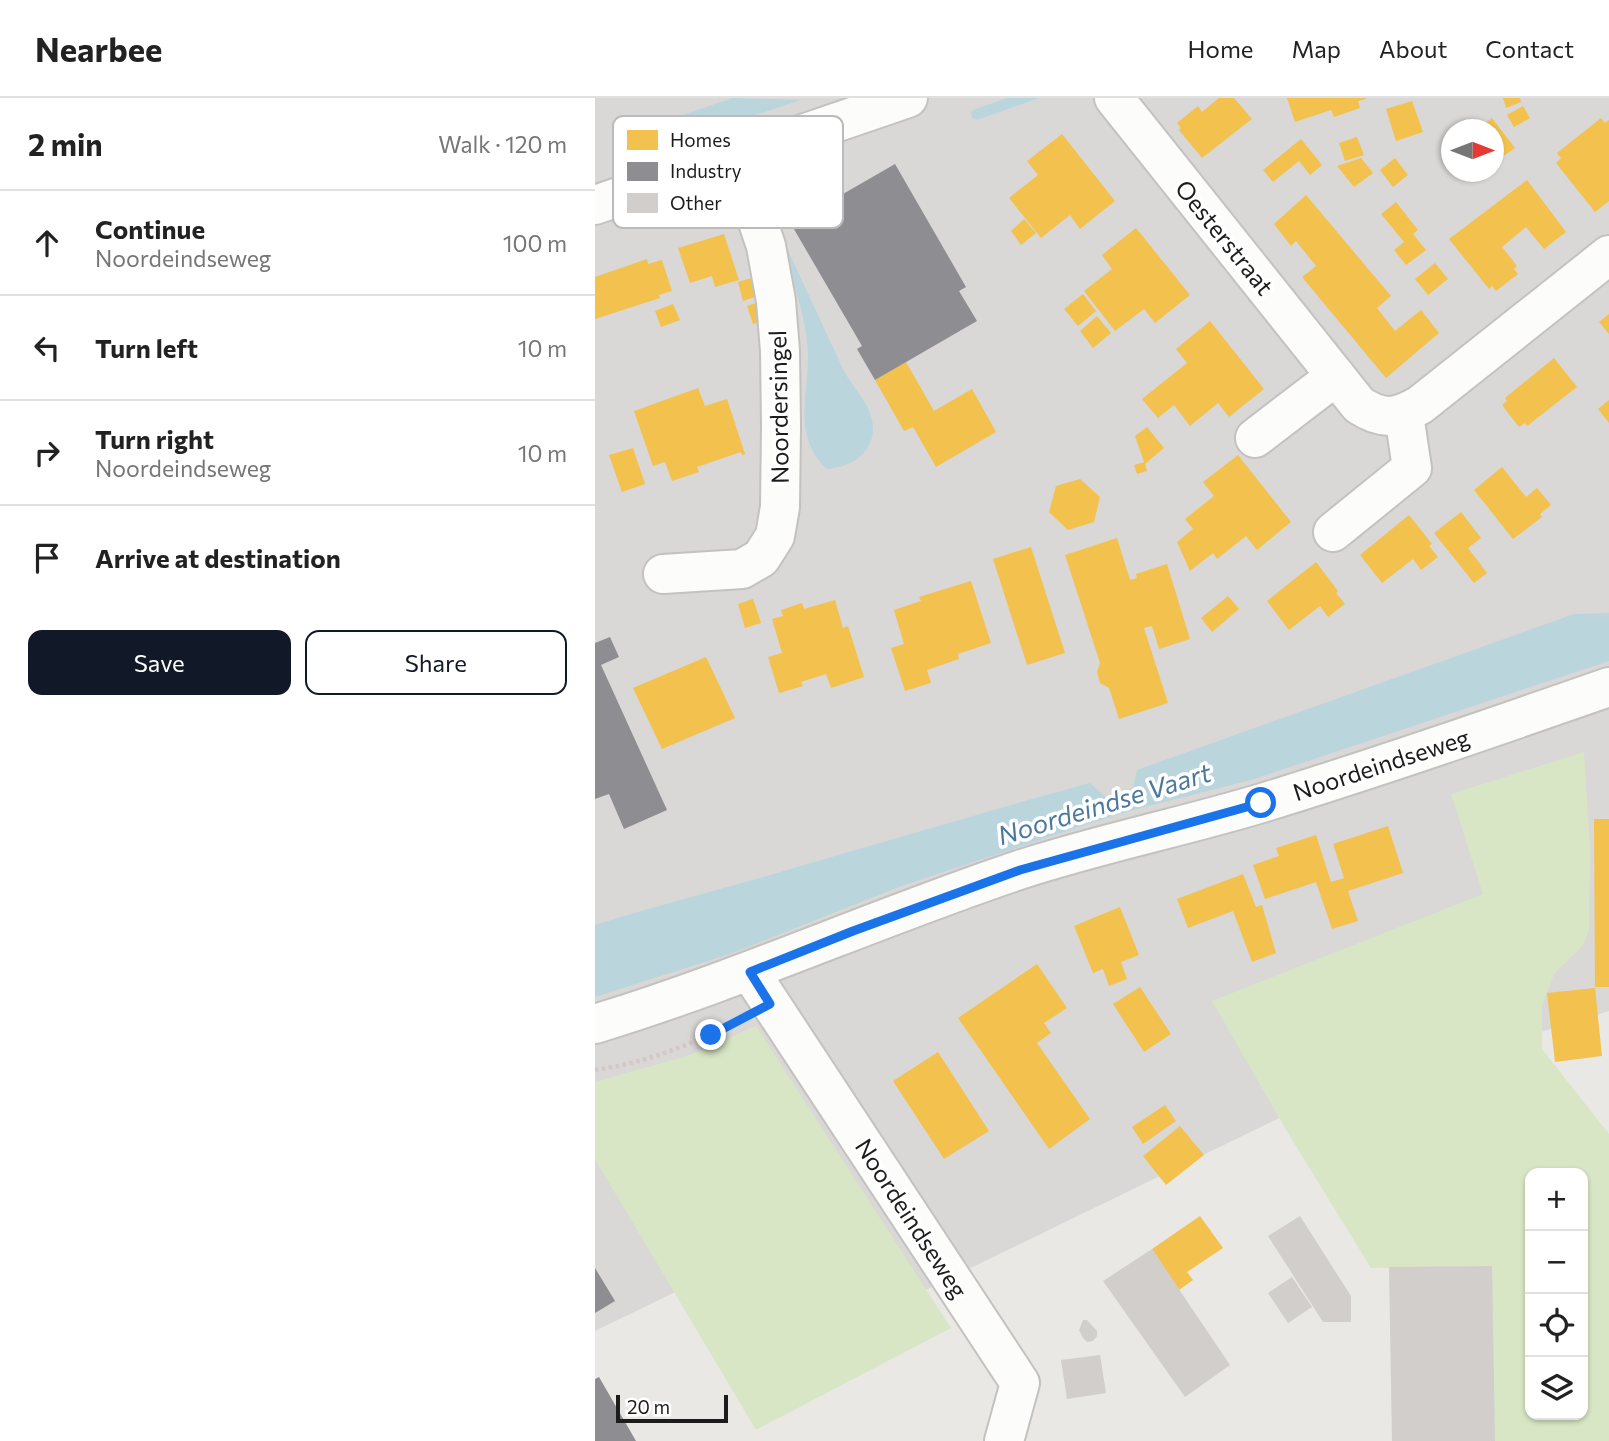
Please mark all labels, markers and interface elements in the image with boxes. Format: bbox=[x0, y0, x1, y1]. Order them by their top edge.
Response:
text: Nearbee bbox=[35, 28, 162, 69]
text: Home bbox=[1188, 34, 1254, 63]
text: Map bbox=[1292, 34, 1341, 63]
text: About bbox=[1379, 34, 1447, 63]
text: Contact bbox=[1485, 34, 1574, 63]
legend bbox=[613, 116, 843, 228]
north arrow bbox=[1441, 119, 1504, 182]
text: 2 min bbox=[28, 125, 103, 162]
text: Homes bbox=[670, 128, 731, 151]
text: Walk · 120 m bbox=[438, 130, 567, 158]
text: Industry bbox=[670, 159, 742, 182]
street label: Oesterstraat bbox=[1170, 174, 1280, 300]
text: Other bbox=[670, 191, 722, 214]
text: Continue bbox=[95, 213, 205, 244]
icon: ahead bbox=[28, 224, 66, 262]
text: 100 m bbox=[503, 229, 567, 257]
text: Noordeindseweg bbox=[95, 244, 271, 272]
icon: left bbox=[28, 329, 66, 367]
street label: Noordersingel bbox=[762, 330, 794, 484]
text: Turn left bbox=[95, 332, 198, 363]
text: 10 m bbox=[518, 334, 567, 362]
text: Turn right bbox=[95, 423, 214, 454]
icon: right bbox=[28, 434, 66, 472]
text: 10 m bbox=[518, 439, 567, 467]
text: Noordeindseweg bbox=[95, 454, 271, 482]
icon: arrive bbox=[28, 539, 66, 577]
text: Arrive at destination bbox=[95, 542, 341, 573]
button: Save bbox=[28, 630, 291, 695]
button: Share bbox=[305, 630, 567, 695]
street label: Noordeindseweg bbox=[1289, 722, 1473, 806]
water label: Noordeindse Vaart bbox=[994, 755, 1216, 850]
route start bbox=[1245, 787, 1276, 818]
route end bbox=[695, 1019, 726, 1050]
street label: Noordeindseweg bbox=[850, 1133, 974, 1303]
map controls bbox=[1525, 1168, 1588, 1420]
button: + bbox=[1525, 1168, 1588, 1231]
button: − bbox=[1525, 1231, 1588, 1294]
button: locate bbox=[1525, 1294, 1588, 1357]
button: layers bbox=[1525, 1357, 1588, 1420]
scale bar bbox=[616, 1392, 728, 1424]
text: 20 m bbox=[627, 1395, 670, 1418]

